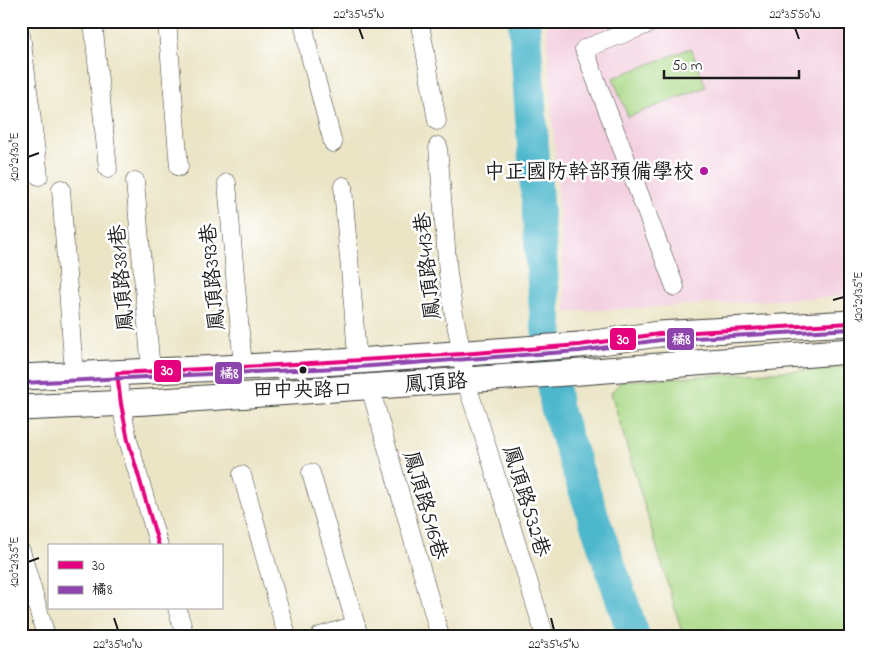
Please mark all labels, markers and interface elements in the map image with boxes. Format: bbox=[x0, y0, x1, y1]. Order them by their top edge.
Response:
text: 22°35'45"N bbox=[334, 6, 384, 24]
text: 22°35'50"N bbox=[769, 6, 821, 24]
scale bar bbox=[664, 48, 800, 80]
text: 50 m bbox=[672, 55, 703, 77]
text: 120°21'30"E bbox=[6, 132, 24, 182]
place label: 中正國防幹部預備學校 bbox=[484, 158, 694, 188]
marker: 中正國防幹部預備學校 bbox=[698, 165, 710, 177]
street label: 鳳頂路413巷 bbox=[408, 211, 450, 321]
street label: 鳳頂路393巷 bbox=[194, 222, 234, 332]
street label: 鳳頂路381巷 bbox=[103, 223, 143, 333]
text: 120°21'35"E bbox=[850, 271, 868, 323]
line badge: 30 bbox=[609, 327, 637, 351]
line badge: 橘8 bbox=[666, 327, 695, 351]
text: 30 bbox=[616, 330, 629, 351]
text: 橘8 bbox=[671, 330, 691, 351]
line badge: 30 bbox=[153, 359, 182, 383]
text: 30 bbox=[160, 361, 173, 382]
line badge: 橘8 bbox=[214, 361, 243, 385]
text: 橘8 bbox=[219, 364, 239, 385]
marker: 田中央路口 bbox=[298, 365, 308, 375]
street label: 鳳頂路 bbox=[404, 367, 469, 401]
place label: 田中央路口 bbox=[253, 377, 353, 406]
street label: 鳳頂路532巷 bbox=[494, 442, 556, 561]
street label: 鳳頂路516巷 bbox=[394, 448, 454, 563]
text: 120°21'35"E bbox=[6, 536, 24, 588]
legend bbox=[48, 544, 222, 610]
text: 30 bbox=[92, 555, 105, 577]
text: 橘8 bbox=[92, 579, 113, 601]
text: 22°35'40"N bbox=[93, 636, 143, 654]
text: 22°35'45"N bbox=[529, 636, 579, 654]

